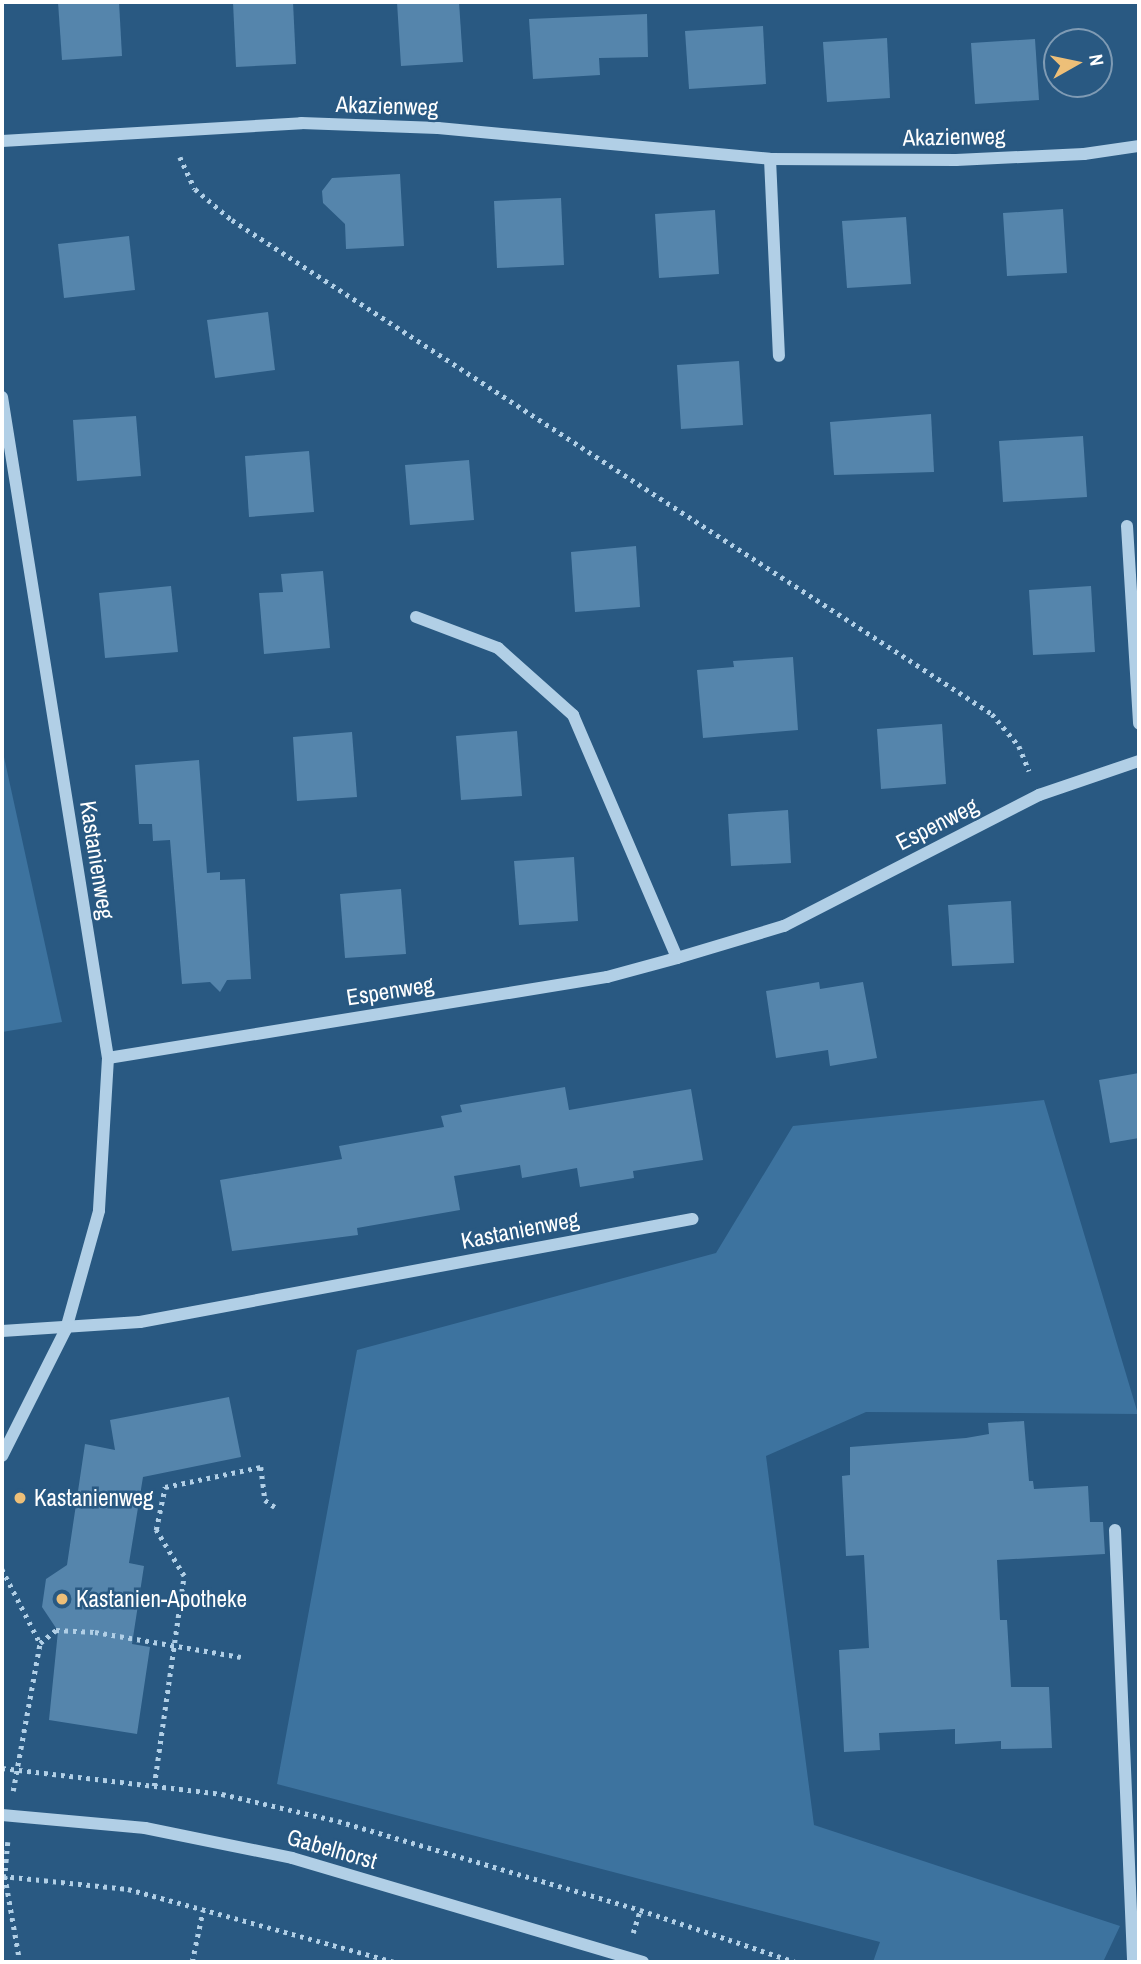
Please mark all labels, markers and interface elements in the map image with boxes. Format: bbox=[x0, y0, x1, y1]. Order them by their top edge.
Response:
north arrow bbox=[1043, 28, 1113, 98]
text: N bbox=[1083, 52, 1110, 68]
street label: Akazienweg bbox=[335, 90, 439, 122]
street label: Akazienweg bbox=[902, 122, 1006, 152]
street label: Espenweg bbox=[892, 792, 982, 856]
street label: Kastanienweg bbox=[74, 799, 120, 921]
street label: Espenweg bbox=[344, 970, 436, 1012]
street label: Kastanienweg bbox=[459, 1205, 581, 1255]
place label: Kastanienweg bbox=[34, 1484, 154, 1512]
marker: Kastanienweg bbox=[12, 1490, 28, 1506]
place label: Kastanien-Apotheke bbox=[76, 1585, 247, 1613]
marker: Kastanien-Apotheke bbox=[54, 1591, 70, 1607]
street label: Gabelhorst bbox=[284, 1823, 380, 1875]

